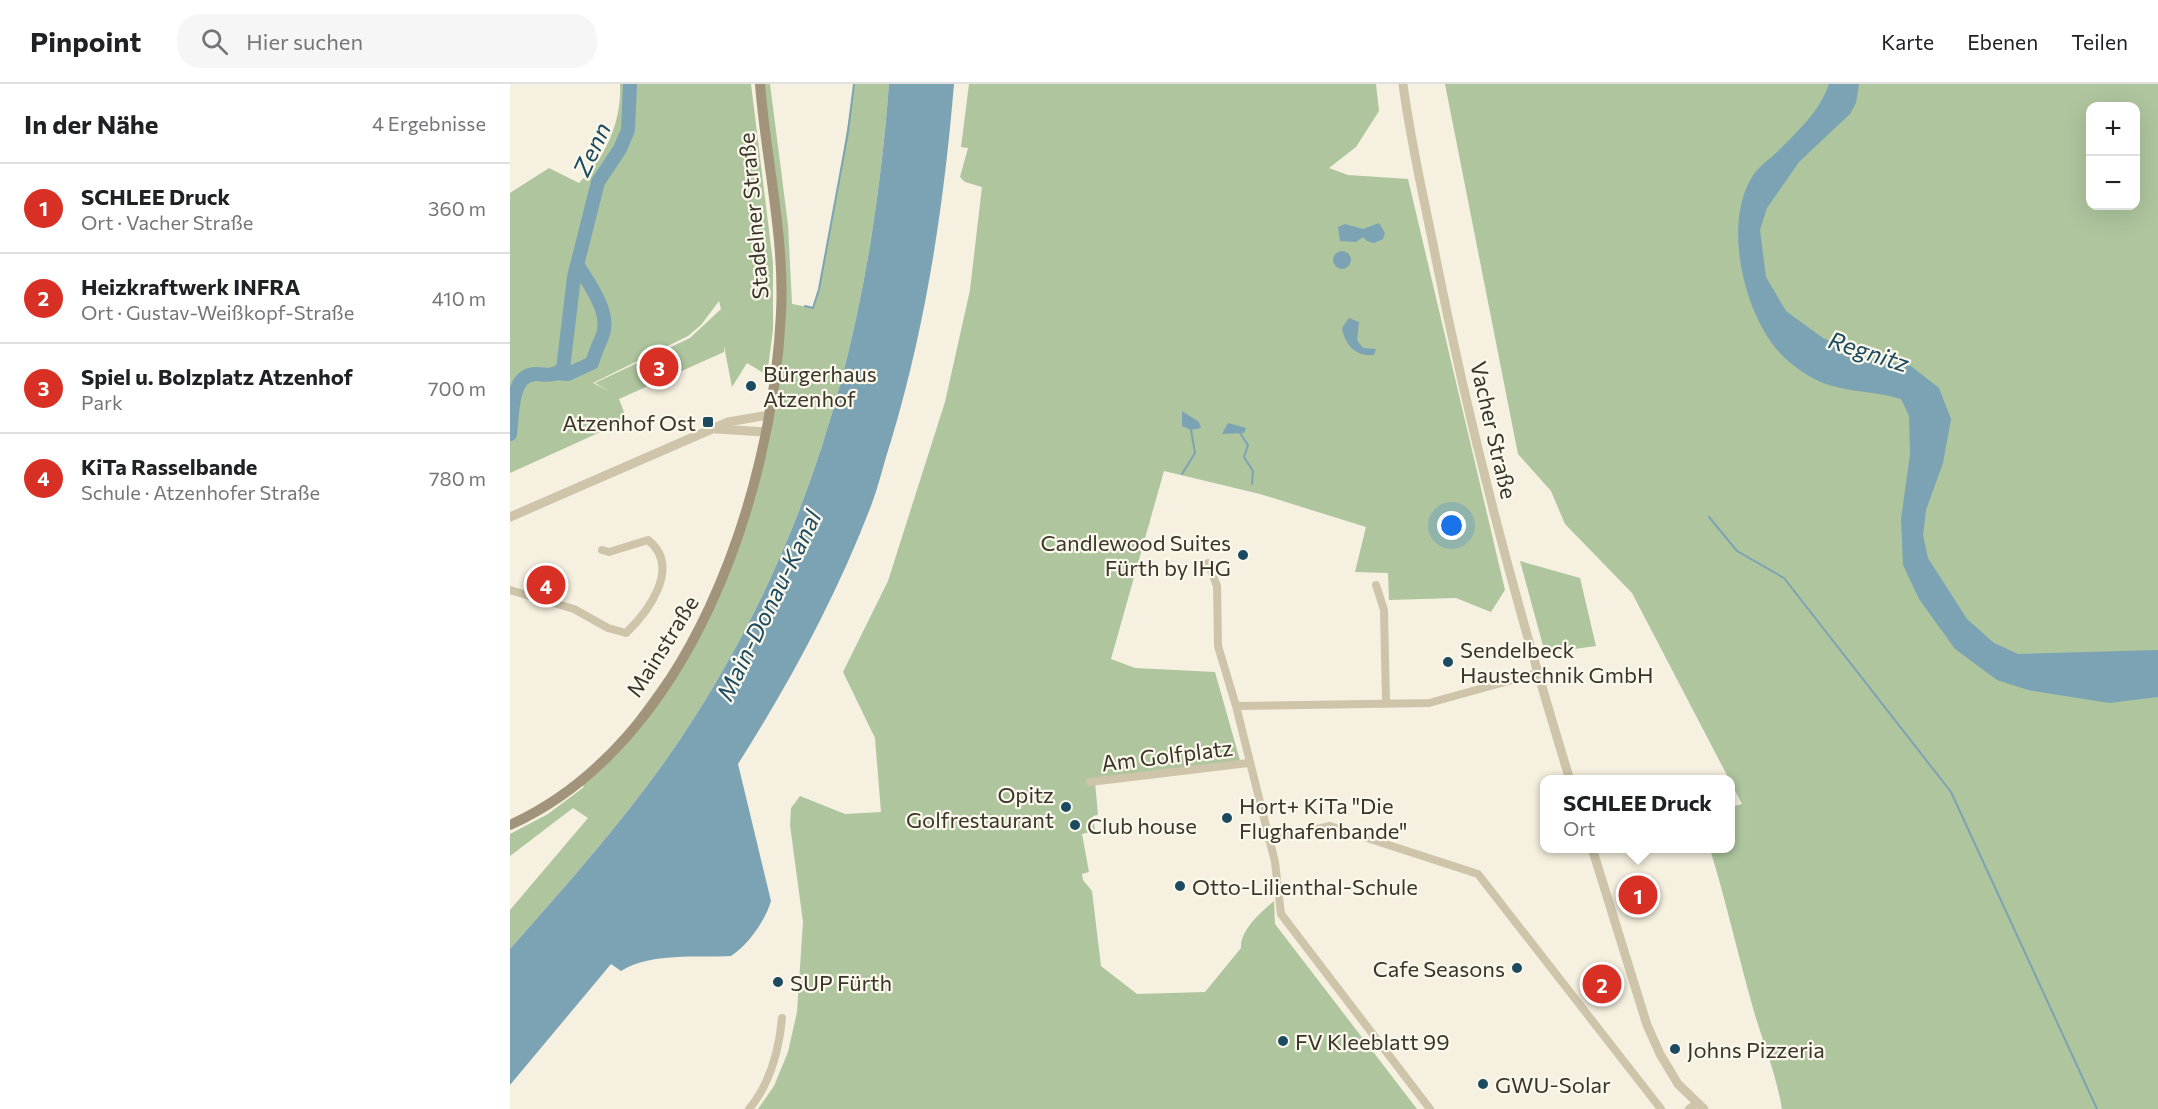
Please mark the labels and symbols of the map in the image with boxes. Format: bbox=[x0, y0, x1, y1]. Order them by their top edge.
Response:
water label: Zenn bbox=[566, 117, 616, 182]
street label: Stadelner Straße bbox=[732, 132, 774, 300]
water label: Regnitz bbox=[1825, 324, 1913, 378]
pin: 3 bbox=[640, 344, 678, 390]
street label: Vacher Straße bbox=[1465, 359, 1523, 501]
place label: Bürgerhaus Atzenhof bbox=[763, 360, 877, 412]
marker: Bürgerhaus Atzenhof bbox=[744, 379, 758, 393]
place label: Atzenhof Ost bbox=[562, 409, 696, 436]
marker: Atzenhof Ost bbox=[701, 415, 715, 429]
water label: Main-Donau-Kanal bbox=[709, 504, 827, 705]
your location bbox=[1437, 511, 1466, 540]
place label: Candlewood Suites Fürth by IHG bbox=[1040, 529, 1231, 581]
marker: Candlewood Suites Fürth by IHG bbox=[1236, 548, 1250, 562]
pin: 4 bbox=[526, 562, 566, 608]
street label: Mainstraße bbox=[620, 590, 704, 702]
place label: Sendelbeck Haustechnik GmbH bbox=[1460, 636, 1653, 688]
marker: Sendelbeck Haustechnik GmbH bbox=[1441, 655, 1455, 669]
street label: Am Golfplatz bbox=[1100, 734, 1234, 776]
place label: Opitz Golfrestaurant bbox=[906, 781, 1054, 833]
place label: Hort+ KiTa "Die Flughafenbande" bbox=[1239, 792, 1408, 844]
marker: Opitz Golfrestaurant bbox=[1059, 800, 1073, 814]
marker: Hort+ KiTa "Die Flughafenbande" bbox=[1220, 811, 1234, 825]
place label: Club house bbox=[1087, 812, 1197, 839]
marker: Club house bbox=[1068, 818, 1082, 832]
pin: 1 bbox=[1618, 872, 1658, 918]
place label: Otto-Lilienthal-Schule bbox=[1192, 873, 1418, 900]
marker: Otto-Lilienthal-Schule bbox=[1173, 879, 1187, 893]
place label: Cafe Seasons bbox=[1373, 955, 1505, 982]
marker: Cafe Seasons bbox=[1510, 961, 1524, 975]
pin: 2 bbox=[1582, 962, 1622, 1006]
place label: SUP Fürth bbox=[790, 969, 892, 996]
marker: SUP Fürth bbox=[771, 975, 785, 989]
place label: FV Kleeblatt 99 bbox=[1295, 1028, 1450, 1055]
marker: FV Kleeblatt 99 bbox=[1276, 1034, 1290, 1048]
place label: Johns Pizzeria bbox=[1687, 1036, 1825, 1063]
marker: Johns Pizzeria bbox=[1668, 1042, 1682, 1056]
place label: GWU-Solar bbox=[1495, 1071, 1611, 1098]
marker: GWU-Solar bbox=[1476, 1077, 1490, 1091]

